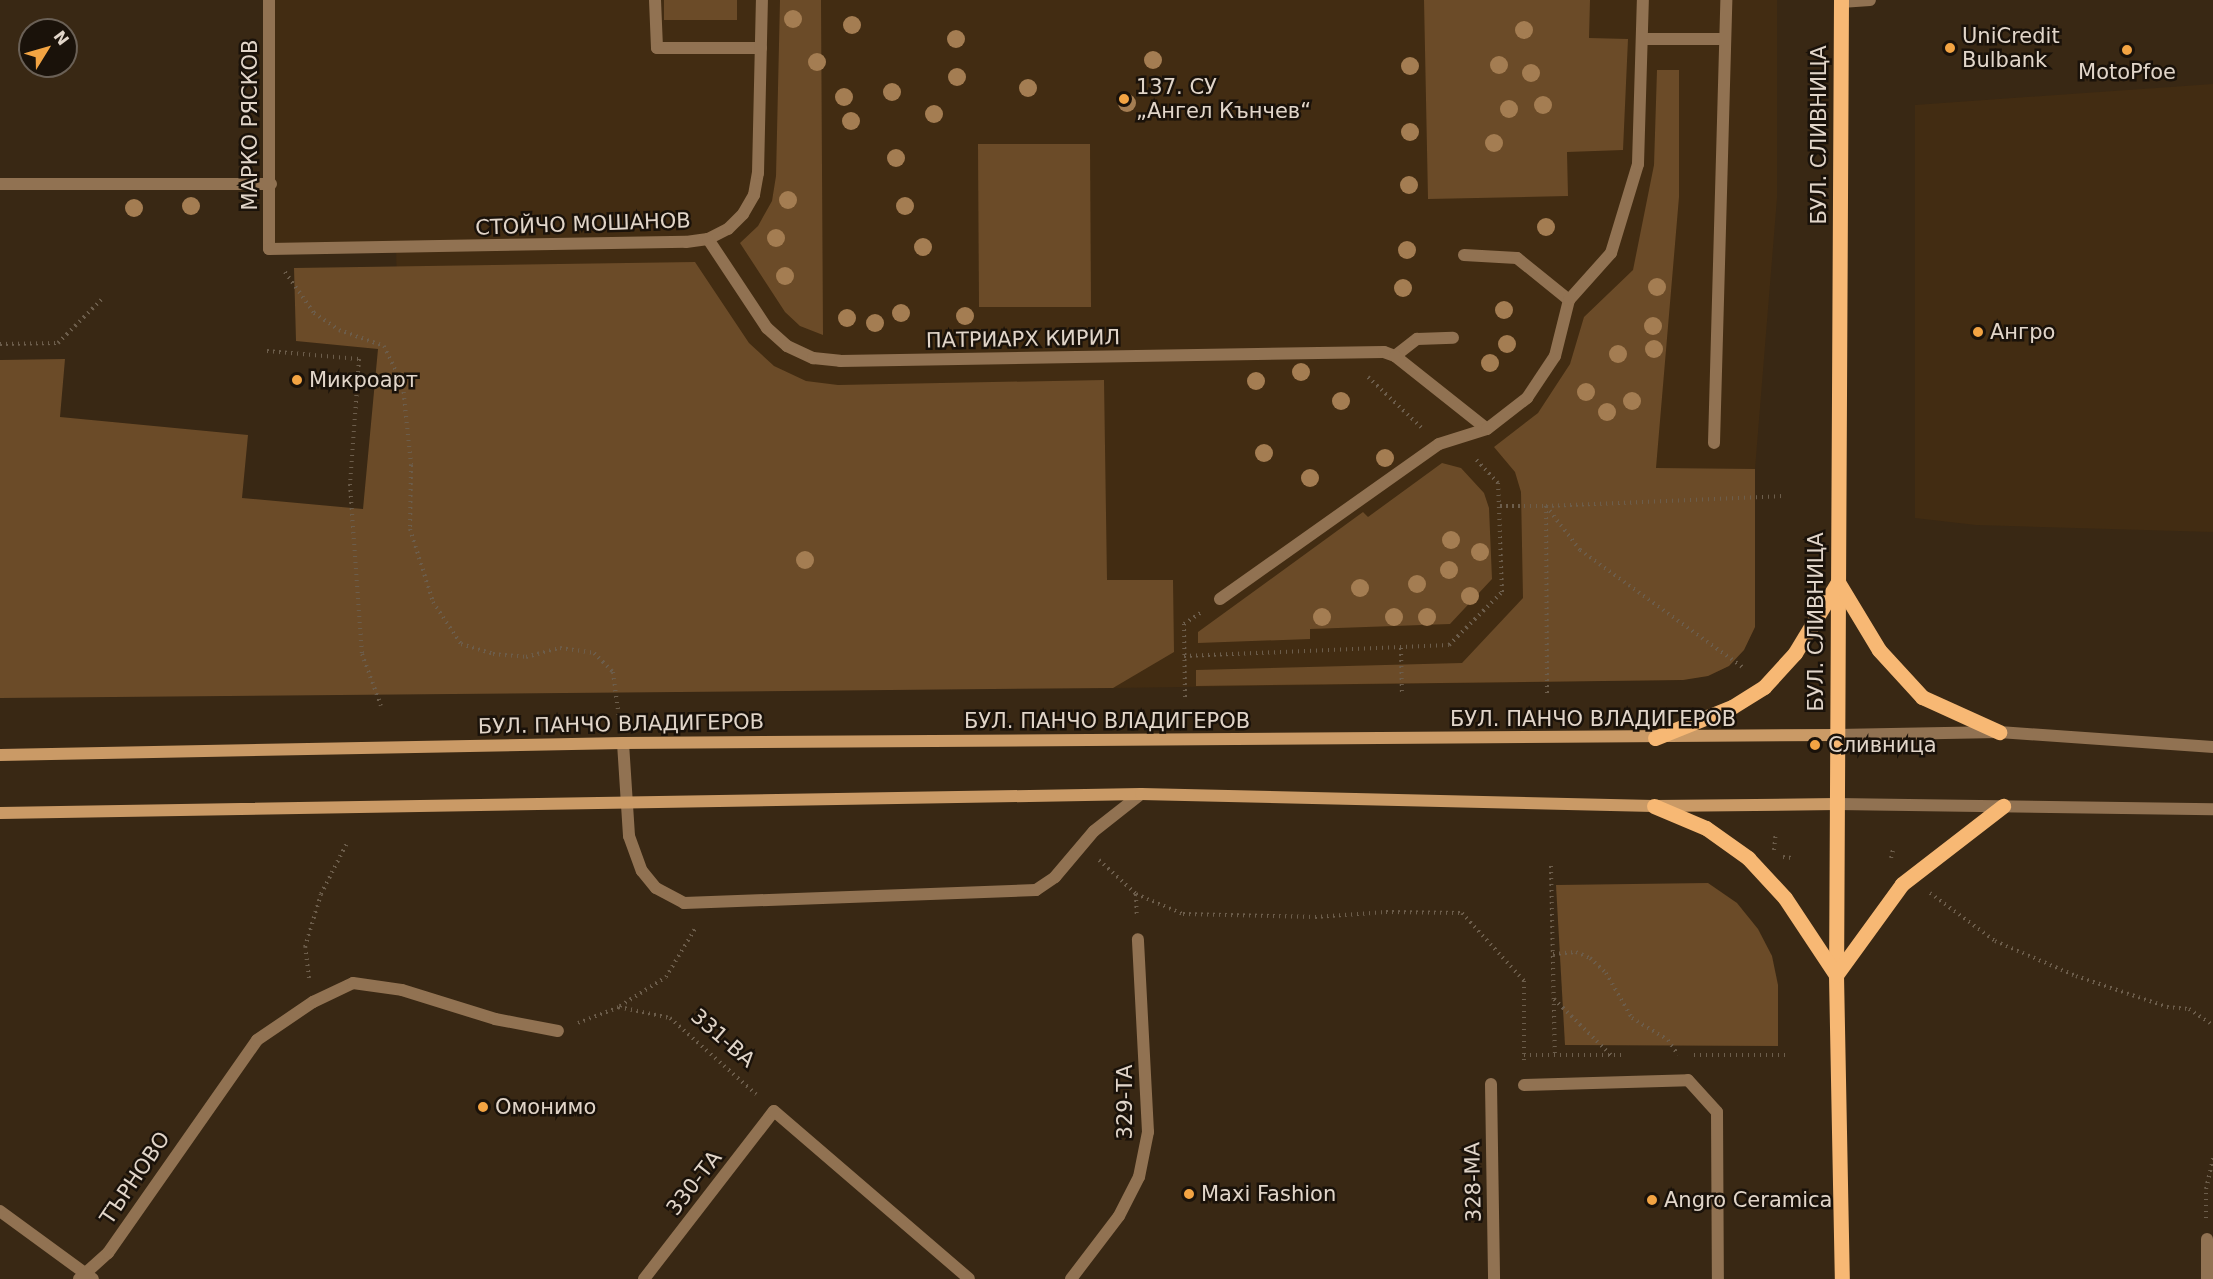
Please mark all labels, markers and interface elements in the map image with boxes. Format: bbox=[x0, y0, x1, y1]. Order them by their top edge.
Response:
north arrow bbox=[18, 18, 78, 78]
place label: UniCredit Bulbank bbox=[1962, 23, 2060, 73]
text: N bbox=[50, 27, 73, 49]
street label: МАРКО РЯСКОВ bbox=[237, 39, 263, 211]
marker: UniCredit Bulbank bbox=[1943, 41, 1957, 55]
marker: MotoPfoe bbox=[2120, 43, 2134, 57]
street label: БУЛ. СЛИВНИЦА bbox=[1806, 45, 1832, 225]
place label: MotoPfoe bbox=[2078, 59, 2176, 85]
place label: 137. СУ „Ангел Кънчев“ bbox=[1136, 74, 1311, 124]
marker: 137. СУ „Ангел Кънчев“ bbox=[1117, 92, 1131, 106]
street label: СТОЙЧО МОШАНОВ bbox=[475, 208, 691, 240]
place label: Ангро bbox=[1990, 319, 2055, 345]
street label: ПАТРИАРХ КИРИЛ bbox=[926, 325, 1120, 353]
marker: Ангро bbox=[1971, 325, 1985, 339]
place label: Микроарт bbox=[309, 367, 418, 393]
marker: Микроарт bbox=[290, 373, 304, 387]
street label: БУЛ. СЛИВНИЦА bbox=[1803, 532, 1829, 712]
street label: БУЛ. ПАНЧО ВЛАДИГЕРОВ bbox=[1450, 706, 1736, 732]
street label: БУЛ. ПАНЧО ВЛАДИГЕРОВ bbox=[964, 708, 1250, 734]
street label: БУЛ. ПАНЧО ВЛАДИГЕРОВ bbox=[478, 709, 764, 739]
place label: Сливница bbox=[1828, 732, 1937, 758]
marker: Сливница bbox=[1806, 736, 1824, 754]
street label: 331-ВА bbox=[686, 1003, 760, 1073]
street label: 329-ТА bbox=[1112, 1065, 1138, 1139]
place label: Омонимо bbox=[495, 1094, 596, 1120]
marker: Омонимо bbox=[476, 1100, 490, 1114]
street label: ТЪРНОВО bbox=[95, 1127, 175, 1229]
street label: 328-МА bbox=[1460, 1142, 1486, 1222]
street label: 330-ТА bbox=[661, 1146, 727, 1220]
place label: Maxi Fashion bbox=[1201, 1181, 1336, 1207]
marker: Maxi Fashion bbox=[1182, 1187, 1196, 1201]
place label: Angro Ceramica bbox=[1664, 1187, 1832, 1213]
marker: Angro Ceramica bbox=[1645, 1193, 1659, 1207]

